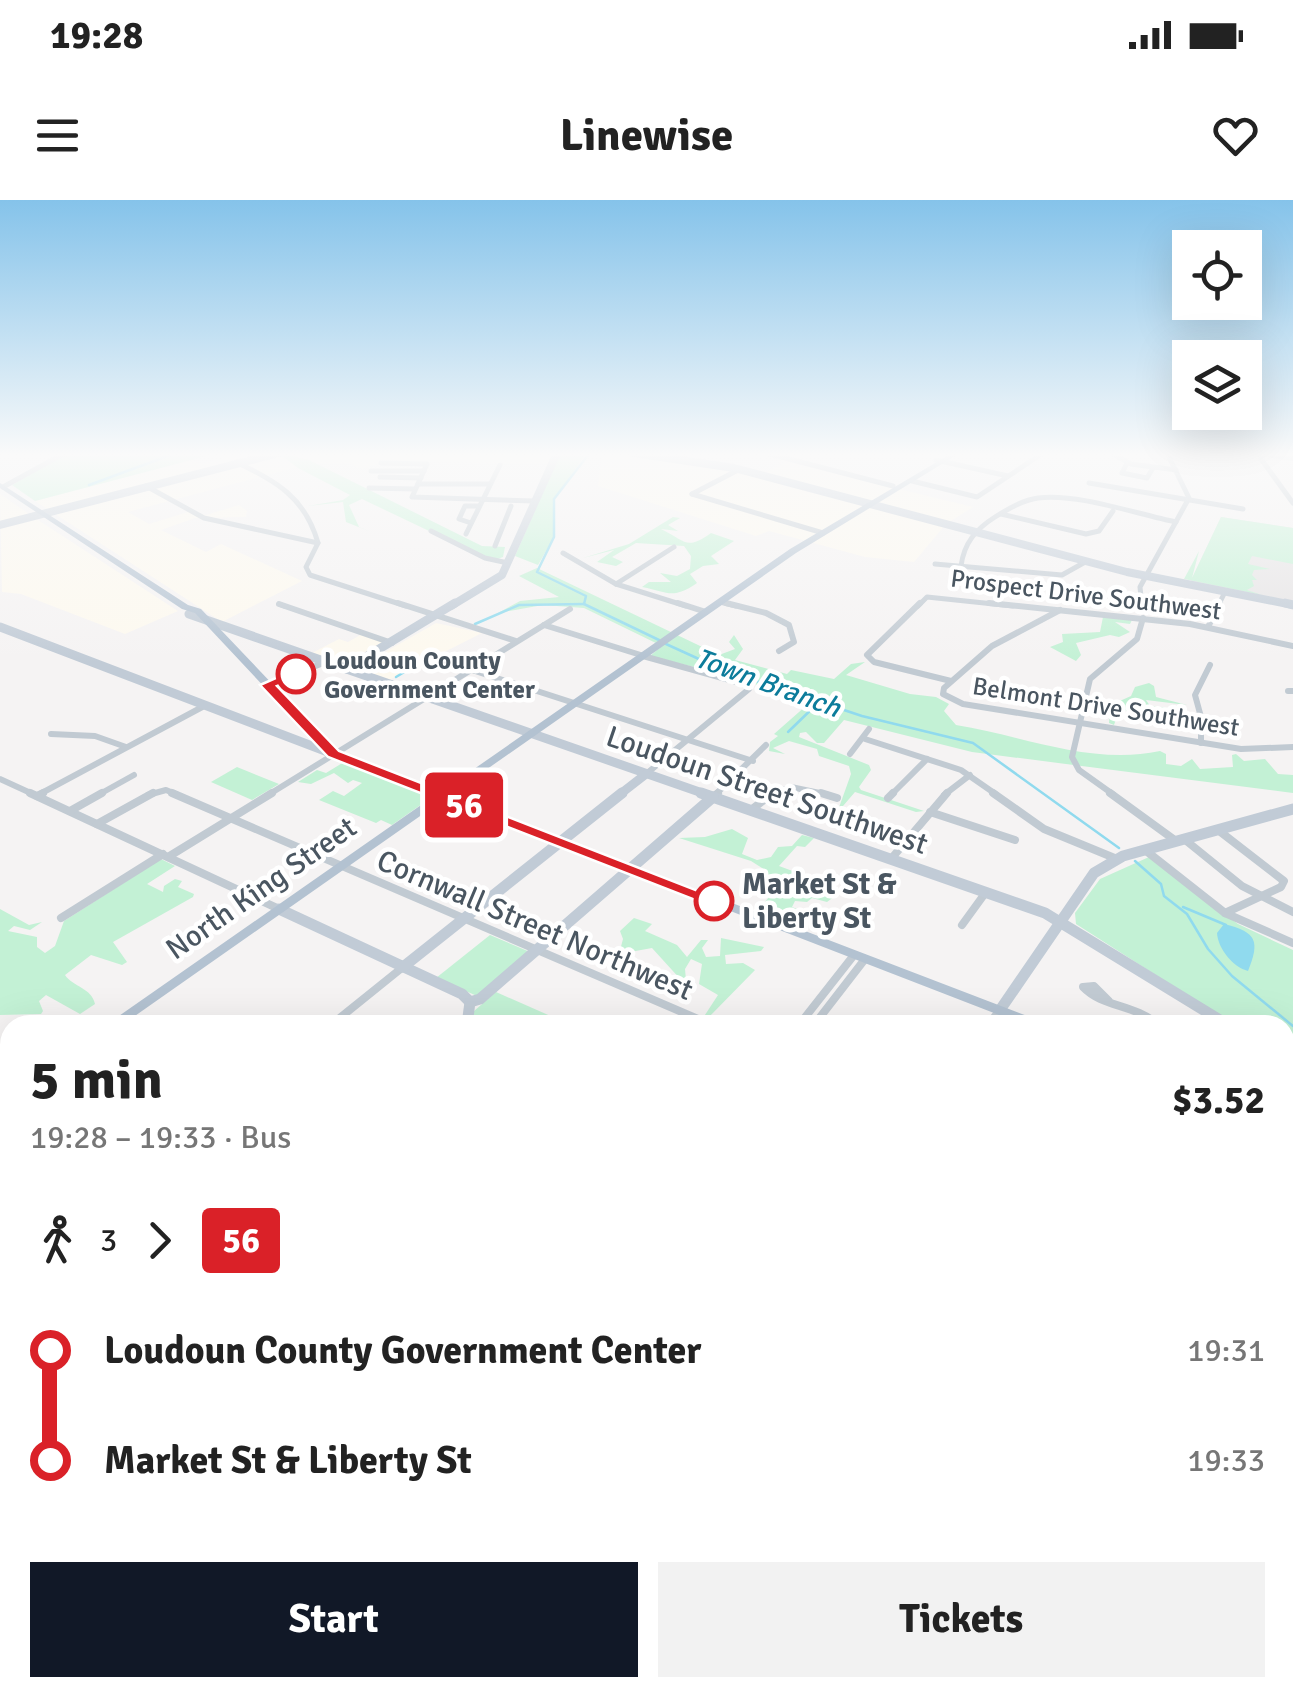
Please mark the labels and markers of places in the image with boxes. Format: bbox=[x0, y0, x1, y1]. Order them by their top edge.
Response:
place label: Loudoun County Government Center bbox=[324, 645, 535, 705]
marker: Loudoun County Government Center bbox=[277, 655, 315, 693]
place label: Market St & Liberty St bbox=[742, 866, 897, 937]
marker: Market St & Liberty St bbox=[695, 882, 733, 920]

